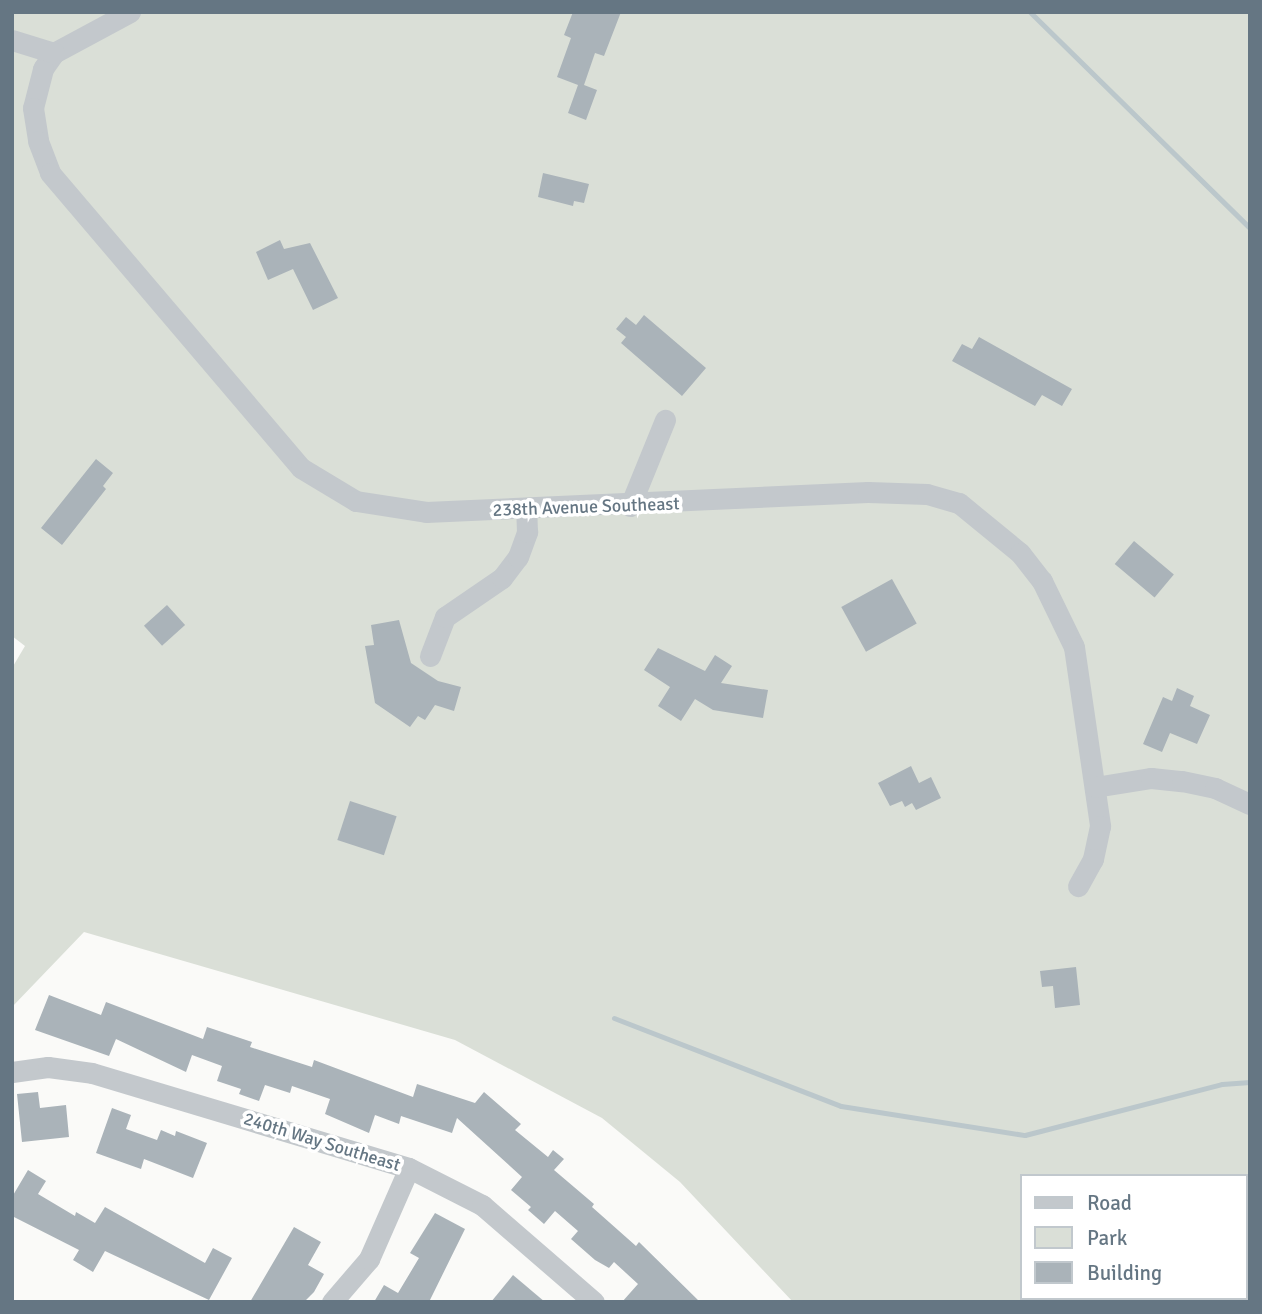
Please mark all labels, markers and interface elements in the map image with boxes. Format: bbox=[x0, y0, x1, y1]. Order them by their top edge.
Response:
street label: 238th Avenue Southeast bbox=[492, 493, 680, 521]
street label: 240th Way Southeast bbox=[241, 1108, 403, 1176]
legend bbox=[1020, 1174, 1248, 1300]
text: Road bbox=[1087, 1190, 1132, 1216]
text: Park bbox=[1087, 1225, 1127, 1251]
text: Building bbox=[1087, 1260, 1162, 1286]

